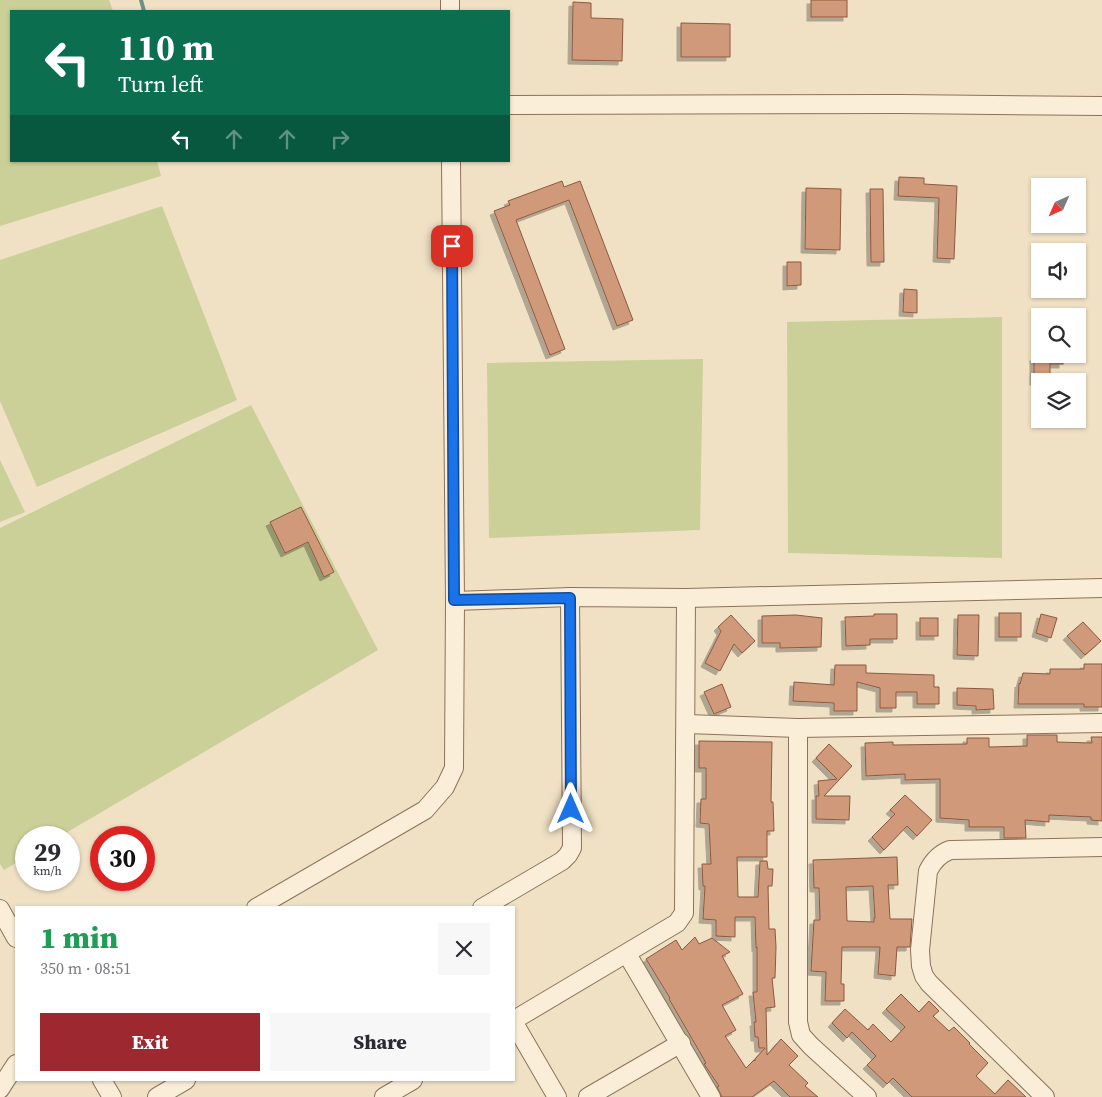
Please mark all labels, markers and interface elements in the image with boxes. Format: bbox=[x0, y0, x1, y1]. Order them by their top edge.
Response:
text: 110 m bbox=[118, 24, 214, 72]
icon: left bbox=[35, 30, 100, 95]
text: Turn left bbox=[118, 69, 203, 99]
icon: left bbox=[167, 125, 195, 153]
icon: ahead bbox=[220, 125, 248, 153]
icon: ahead bbox=[273, 125, 301, 153]
icon: right bbox=[326, 125, 354, 153]
north arrow bbox=[1031, 178, 1086, 232]
map controls bbox=[1031, 178, 1086, 428]
pin bbox=[431, 225, 473, 267]
icon: arrive bbox=[438, 232, 466, 260]
button: sound bbox=[1031, 243, 1086, 298]
button: search bbox=[1031, 308, 1086, 363]
button: layers bbox=[1031, 373, 1086, 428]
position arrow bbox=[544, 782, 596, 834]
speed limit sign: 30 bbox=[90, 826, 155, 891]
text: 29 bbox=[34, 835, 61, 869]
text: km/h bbox=[33, 863, 62, 879]
text: 1 min bbox=[40, 917, 118, 958]
button: close bbox=[438, 923, 490, 975]
text: 350 m · 08:51 bbox=[40, 957, 131, 979]
button: Exit bbox=[40, 1013, 260, 1071]
button: Share bbox=[270, 1013, 490, 1071]

